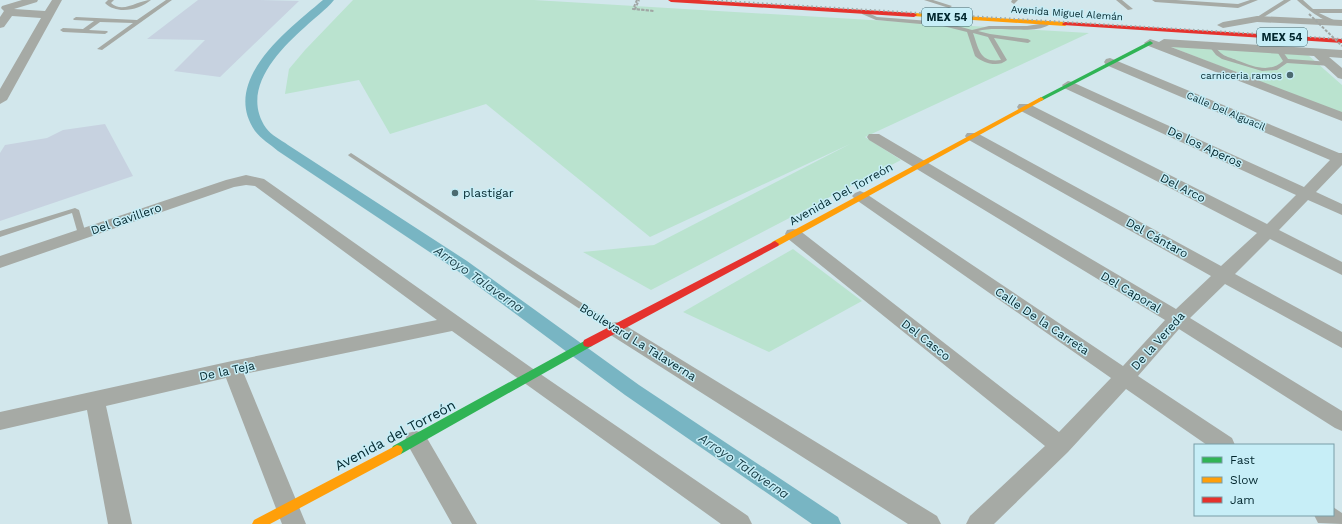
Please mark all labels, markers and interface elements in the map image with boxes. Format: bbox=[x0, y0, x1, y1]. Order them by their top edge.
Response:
street label: Avenida Miguel Alemán bbox=[1011, 4, 1123, 22]
road number: MEX 54 bbox=[922, 8, 972, 26]
road number: MEX 54 bbox=[1257, 28, 1307, 46]
place label: carniceria ramos bbox=[1200, 70, 1282, 81]
marker: carniceria ramos bbox=[1285, 70, 1295, 80]
street label: Calle Del Alguacil bbox=[1185, 89, 1267, 133]
street label: De los Aperos bbox=[1165, 124, 1245, 170]
street label: Avenida Del Torreón bbox=[787, 160, 895, 228]
street label: Del Arco bbox=[1158, 171, 1208, 205]
place label: plastigar bbox=[463, 186, 514, 200]
marker: plastigar bbox=[450, 188, 460, 198]
street label: Del Gavillero bbox=[89, 200, 163, 238]
street label: Del Cántaro bbox=[1123, 215, 1191, 261]
water label: Arroyo Talaverna bbox=[431, 242, 526, 315]
street label: Del Caporal bbox=[1098, 269, 1164, 316]
street label: Calle De la Carreta bbox=[992, 284, 1092, 358]
street label: Boulevard La Talaverna bbox=[577, 300, 699, 384]
street label: De la Vereda bbox=[1128, 309, 1188, 373]
street label: Del Casco bbox=[899, 317, 953, 363]
street label: De la Teja bbox=[198, 358, 256, 384]
street label: Avenida del Torreón bbox=[332, 396, 458, 474]
water label: Arroyo Talaverna bbox=[695, 430, 792, 502]
legend bbox=[1194, 444, 1334, 516]
text: Fast bbox=[1230, 453, 1255, 467]
text: Slow bbox=[1230, 473, 1258, 487]
text: Jam bbox=[1230, 493, 1255, 507]

